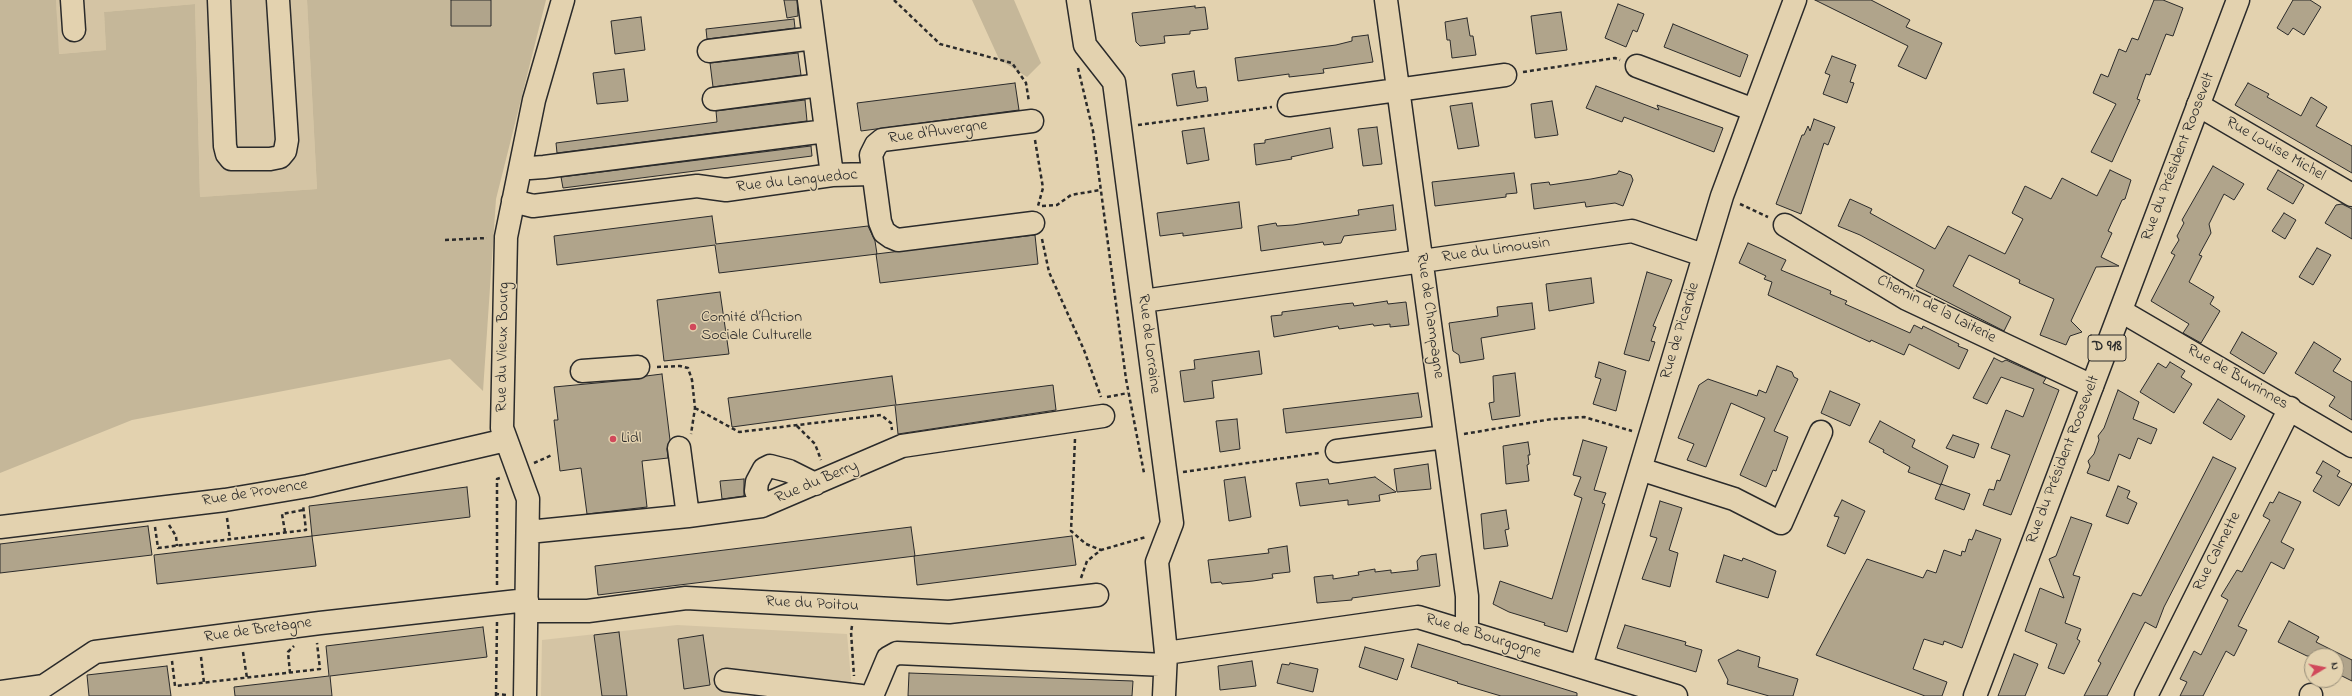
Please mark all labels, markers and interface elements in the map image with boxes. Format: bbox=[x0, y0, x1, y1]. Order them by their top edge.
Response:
street label: Rue du Président Roosevelt bbox=[2138, 70, 2220, 244]
street label: Rue Louise Michel bbox=[2222, 114, 2328, 186]
street label: Rue d'Auvergne bbox=[887, 117, 989, 149]
street label: Rue du Languedoc bbox=[736, 166, 858, 198]
street label: Rue du Limousin bbox=[1441, 234, 1551, 268]
street label: Rue de Champagne bbox=[1411, 252, 1447, 380]
street label: Chemin de la Laiterie bbox=[1873, 272, 1999, 348]
street label: Rue de Picardie bbox=[1657, 280, 1705, 382]
street label: Rue du Vieux Bourg bbox=[493, 282, 515, 412]
street label: Rue de Lorraine bbox=[1132, 293, 1164, 395]
place label: Comité d’Action Sociale Culturelle bbox=[701, 308, 812, 346]
marker: Comité d’Action Sociale Culturelle bbox=[688, 322, 698, 332]
road number: D 918 bbox=[2088, 335, 2126, 361]
street label: Rue de Buvrinnes bbox=[2183, 341, 2291, 415]
street label: Rue du Président Roosevelt bbox=[2023, 373, 2105, 547]
place label: Lidl bbox=[621, 429, 641, 449]
marker: Lidl bbox=[608, 434, 618, 444]
street label: Rue du Berry bbox=[773, 457, 861, 509]
street label: Rue de Provence bbox=[201, 476, 309, 512]
street label: Rue Calmette bbox=[2190, 509, 2246, 595]
street label: Rue du Poitou bbox=[765, 593, 859, 617]
street label: Rue de Bourgogne bbox=[1423, 610, 1543, 664]
street label: Rue de Bretagne bbox=[203, 614, 313, 648]
north arrow bbox=[2304, 648, 2344, 688]
text: N bbox=[2326, 661, 2343, 671]

